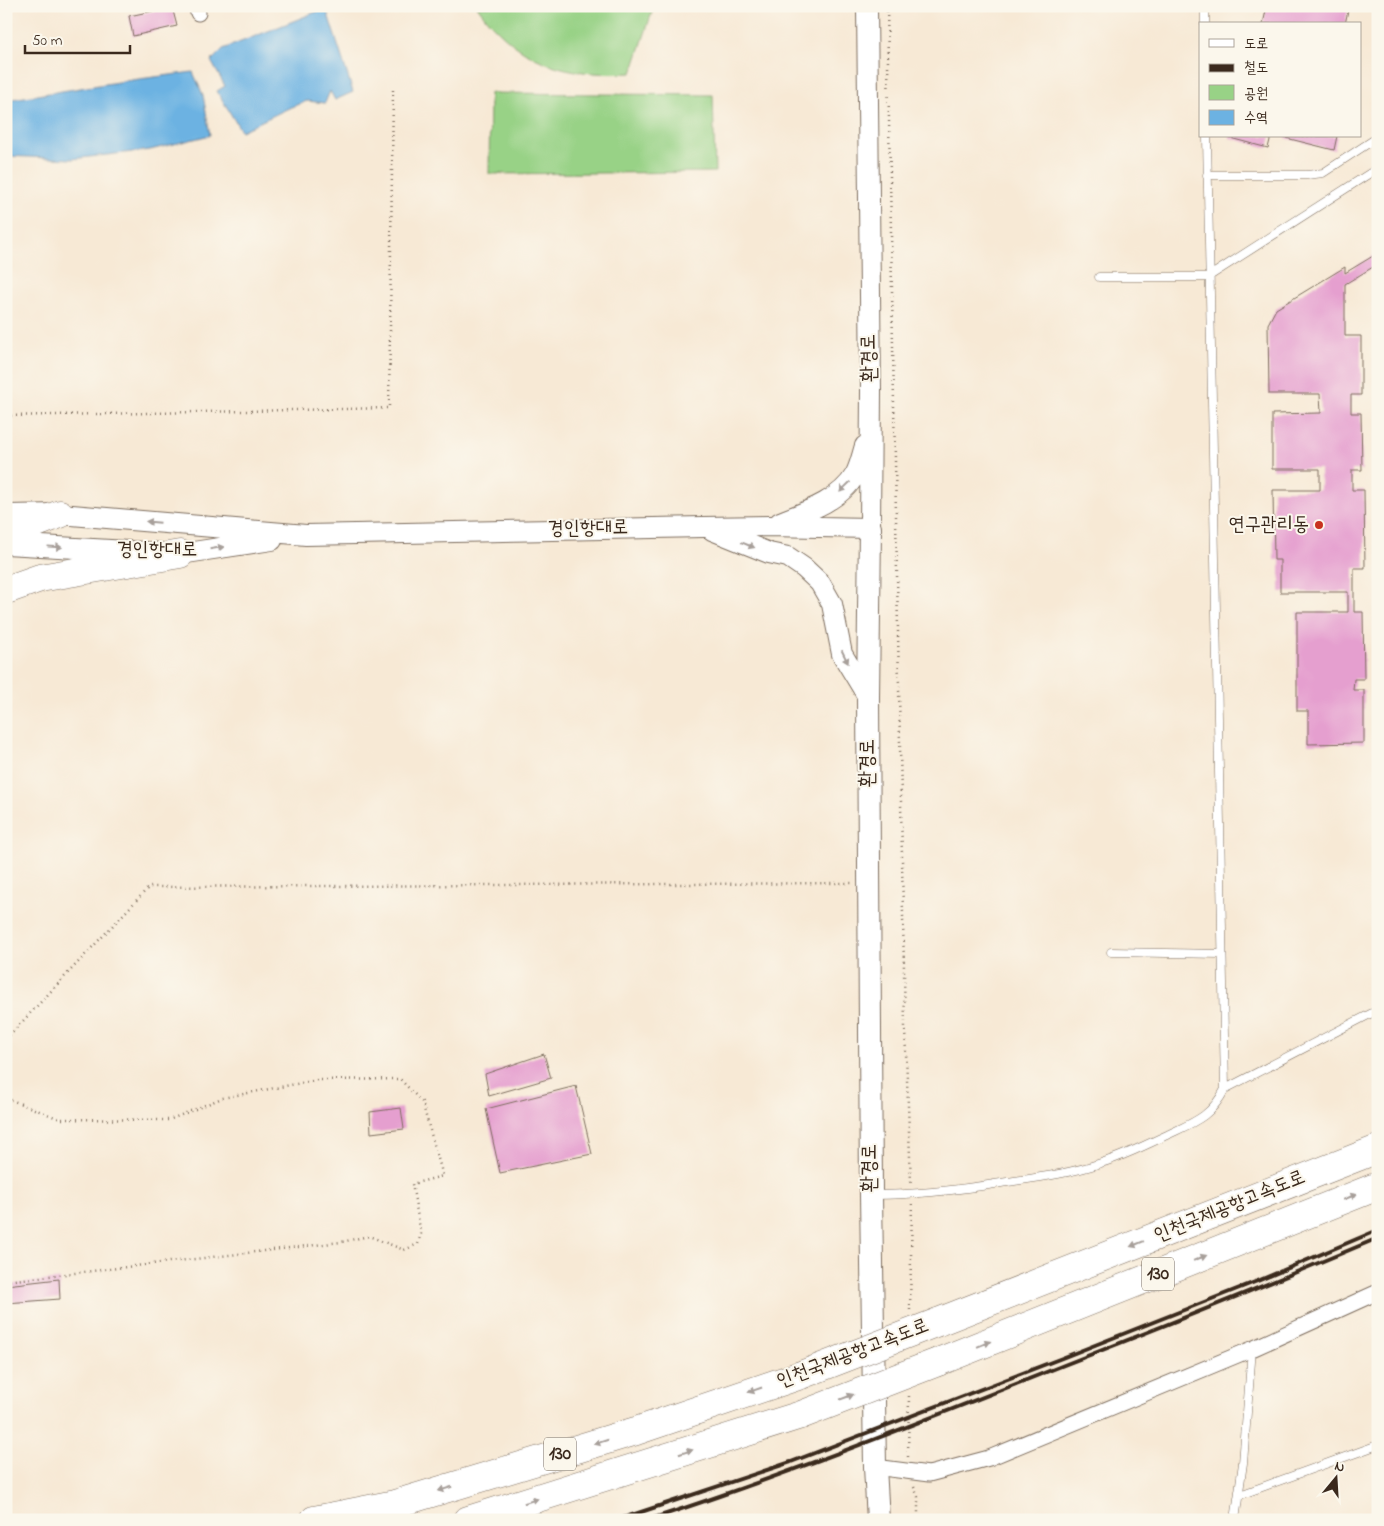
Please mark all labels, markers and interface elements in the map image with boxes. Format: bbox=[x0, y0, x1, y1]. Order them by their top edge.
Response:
scale bar bbox=[25, 22, 130, 54]
legend bbox=[1199, 22, 1362, 138]
text: 50 m bbox=[32, 30, 63, 52]
text: 도로 bbox=[1244, 33, 1268, 55]
text: 철도 bbox=[1244, 57, 1268, 79]
text: 공원 bbox=[1244, 83, 1268, 105]
text: 수역 bbox=[1244, 107, 1268, 129]
street label: 환경로 bbox=[855, 334, 885, 382]
one-way arrow bbox=[839, 481, 851, 493]
place label: 연구관리동 bbox=[1229, 511, 1309, 540]
street label: 경인항대로 bbox=[548, 514, 628, 544]
one-way arrow bbox=[145, 518, 161, 526]
marker: 연구관리동 bbox=[1313, 519, 1325, 531]
street label: 경인항대로 bbox=[117, 536, 197, 565]
one-way arrow bbox=[741, 541, 755, 549]
one-way arrow bbox=[47, 544, 63, 552]
one-way arrow bbox=[209, 544, 225, 552]
one-way arrow bbox=[841, 650, 849, 665]
street label: 환경로 bbox=[854, 739, 883, 787]
street label: 환경로 bbox=[856, 1144, 885, 1192]
street label: 인천국제공항고속도로 bbox=[1150, 1163, 1310, 1251]
one-way arrow bbox=[1343, 1193, 1358, 1200]
one-way arrow bbox=[1129, 1240, 1144, 1248]
one-way arrow bbox=[1192, 1253, 1207, 1261]
road number: 130 bbox=[1142, 1258, 1174, 1290]
street label: 인천국제공항고속도로 bbox=[773, 1312, 933, 1396]
one-way arrow bbox=[977, 1340, 992, 1348]
one-way arrow bbox=[747, 1387, 762, 1395]
one-way arrow bbox=[840, 1393, 854, 1401]
road number: 130 bbox=[544, 1438, 576, 1470]
one-way arrow bbox=[593, 1438, 608, 1446]
one-way arrow bbox=[679, 1448, 694, 1455]
north arrow bbox=[1312, 1454, 1362, 1504]
text: N bbox=[1332, 1456, 1347, 1479]
one-way arrow bbox=[437, 1485, 452, 1493]
one-way arrow bbox=[524, 1497, 539, 1504]

